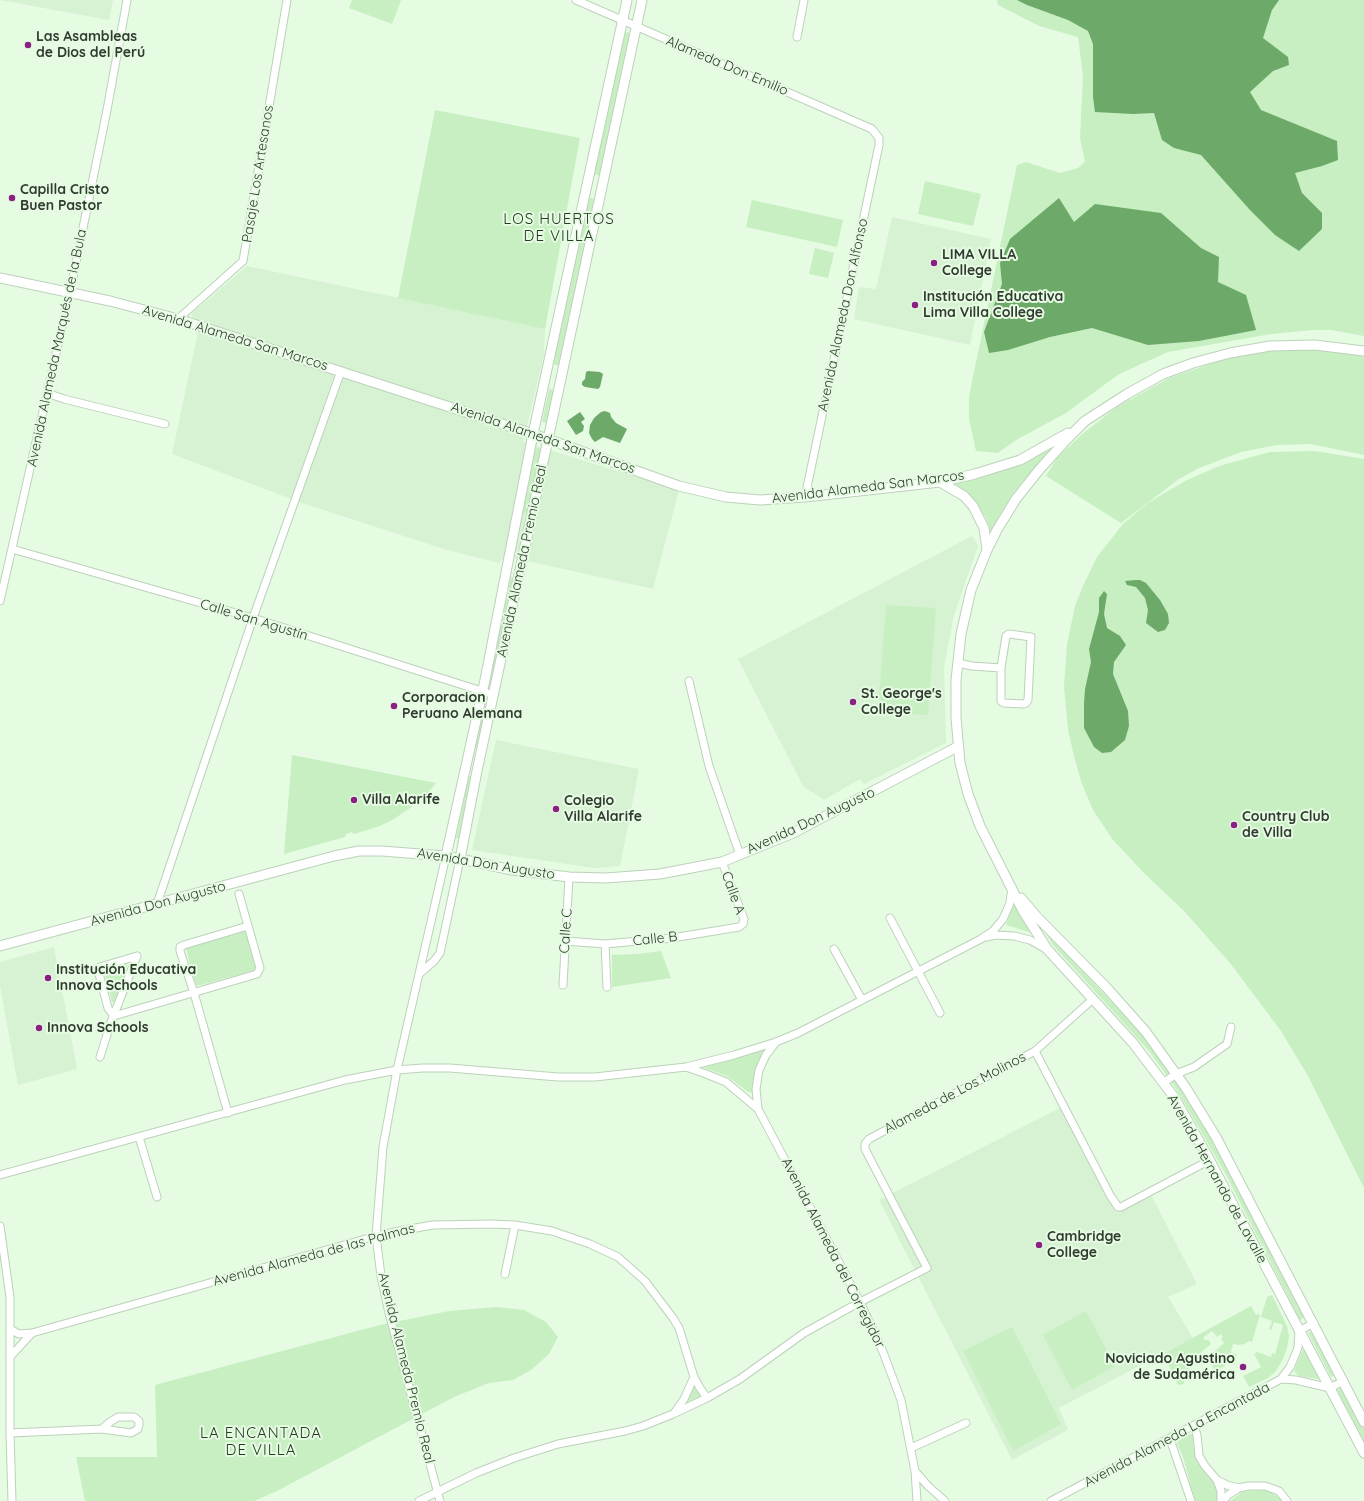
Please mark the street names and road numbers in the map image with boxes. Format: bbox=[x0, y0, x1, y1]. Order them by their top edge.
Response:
street label: Alameda Don Emilio bbox=[663, 33, 791, 99]
street label: Pasaje Los Artesanos bbox=[239, 104, 277, 244]
street label: Avenida Alameda Don Alfonso bbox=[814, 217, 872, 413]
street label: Avenida Alameda Marqués de la Bula bbox=[24, 228, 90, 468]
street label: Avenida Alameda San Marcos bbox=[140, 302, 330, 374]
street label: Avenida Alameda San Marcos bbox=[449, 399, 637, 477]
street label: Avenida Alameda Premio Real bbox=[493, 463, 551, 659]
street label: Avenida Alameda San Marcos bbox=[771, 467, 965, 507]
street label: Calle San Agustín bbox=[198, 596, 310, 644]
street label: Avenida Don Augusto bbox=[744, 784, 878, 858]
street label: Avenida Don Augusto bbox=[416, 845, 556, 883]
street label: Calle A bbox=[717, 869, 749, 917]
street label: Avenida Don Augusto bbox=[89, 878, 227, 930]
street label: Calle C bbox=[556, 908, 576, 954]
street label: Calle B bbox=[632, 928, 678, 950]
street label: Alameda de Los Molinos bbox=[881, 1048, 1029, 1138]
street label: Avenida Hernando de Lavalle bbox=[1163, 1092, 1271, 1266]
street label: Avenida Alameda del Corregidor bbox=[778, 1155, 888, 1351]
street label: Avenida Alameda de las Palmas bbox=[211, 1220, 417, 1290]
street label: Avenida Alameda Premio Real bbox=[374, 1271, 438, 1465]
street label: Avenida Alameda La Encantada bbox=[1081, 1379, 1273, 1491]

